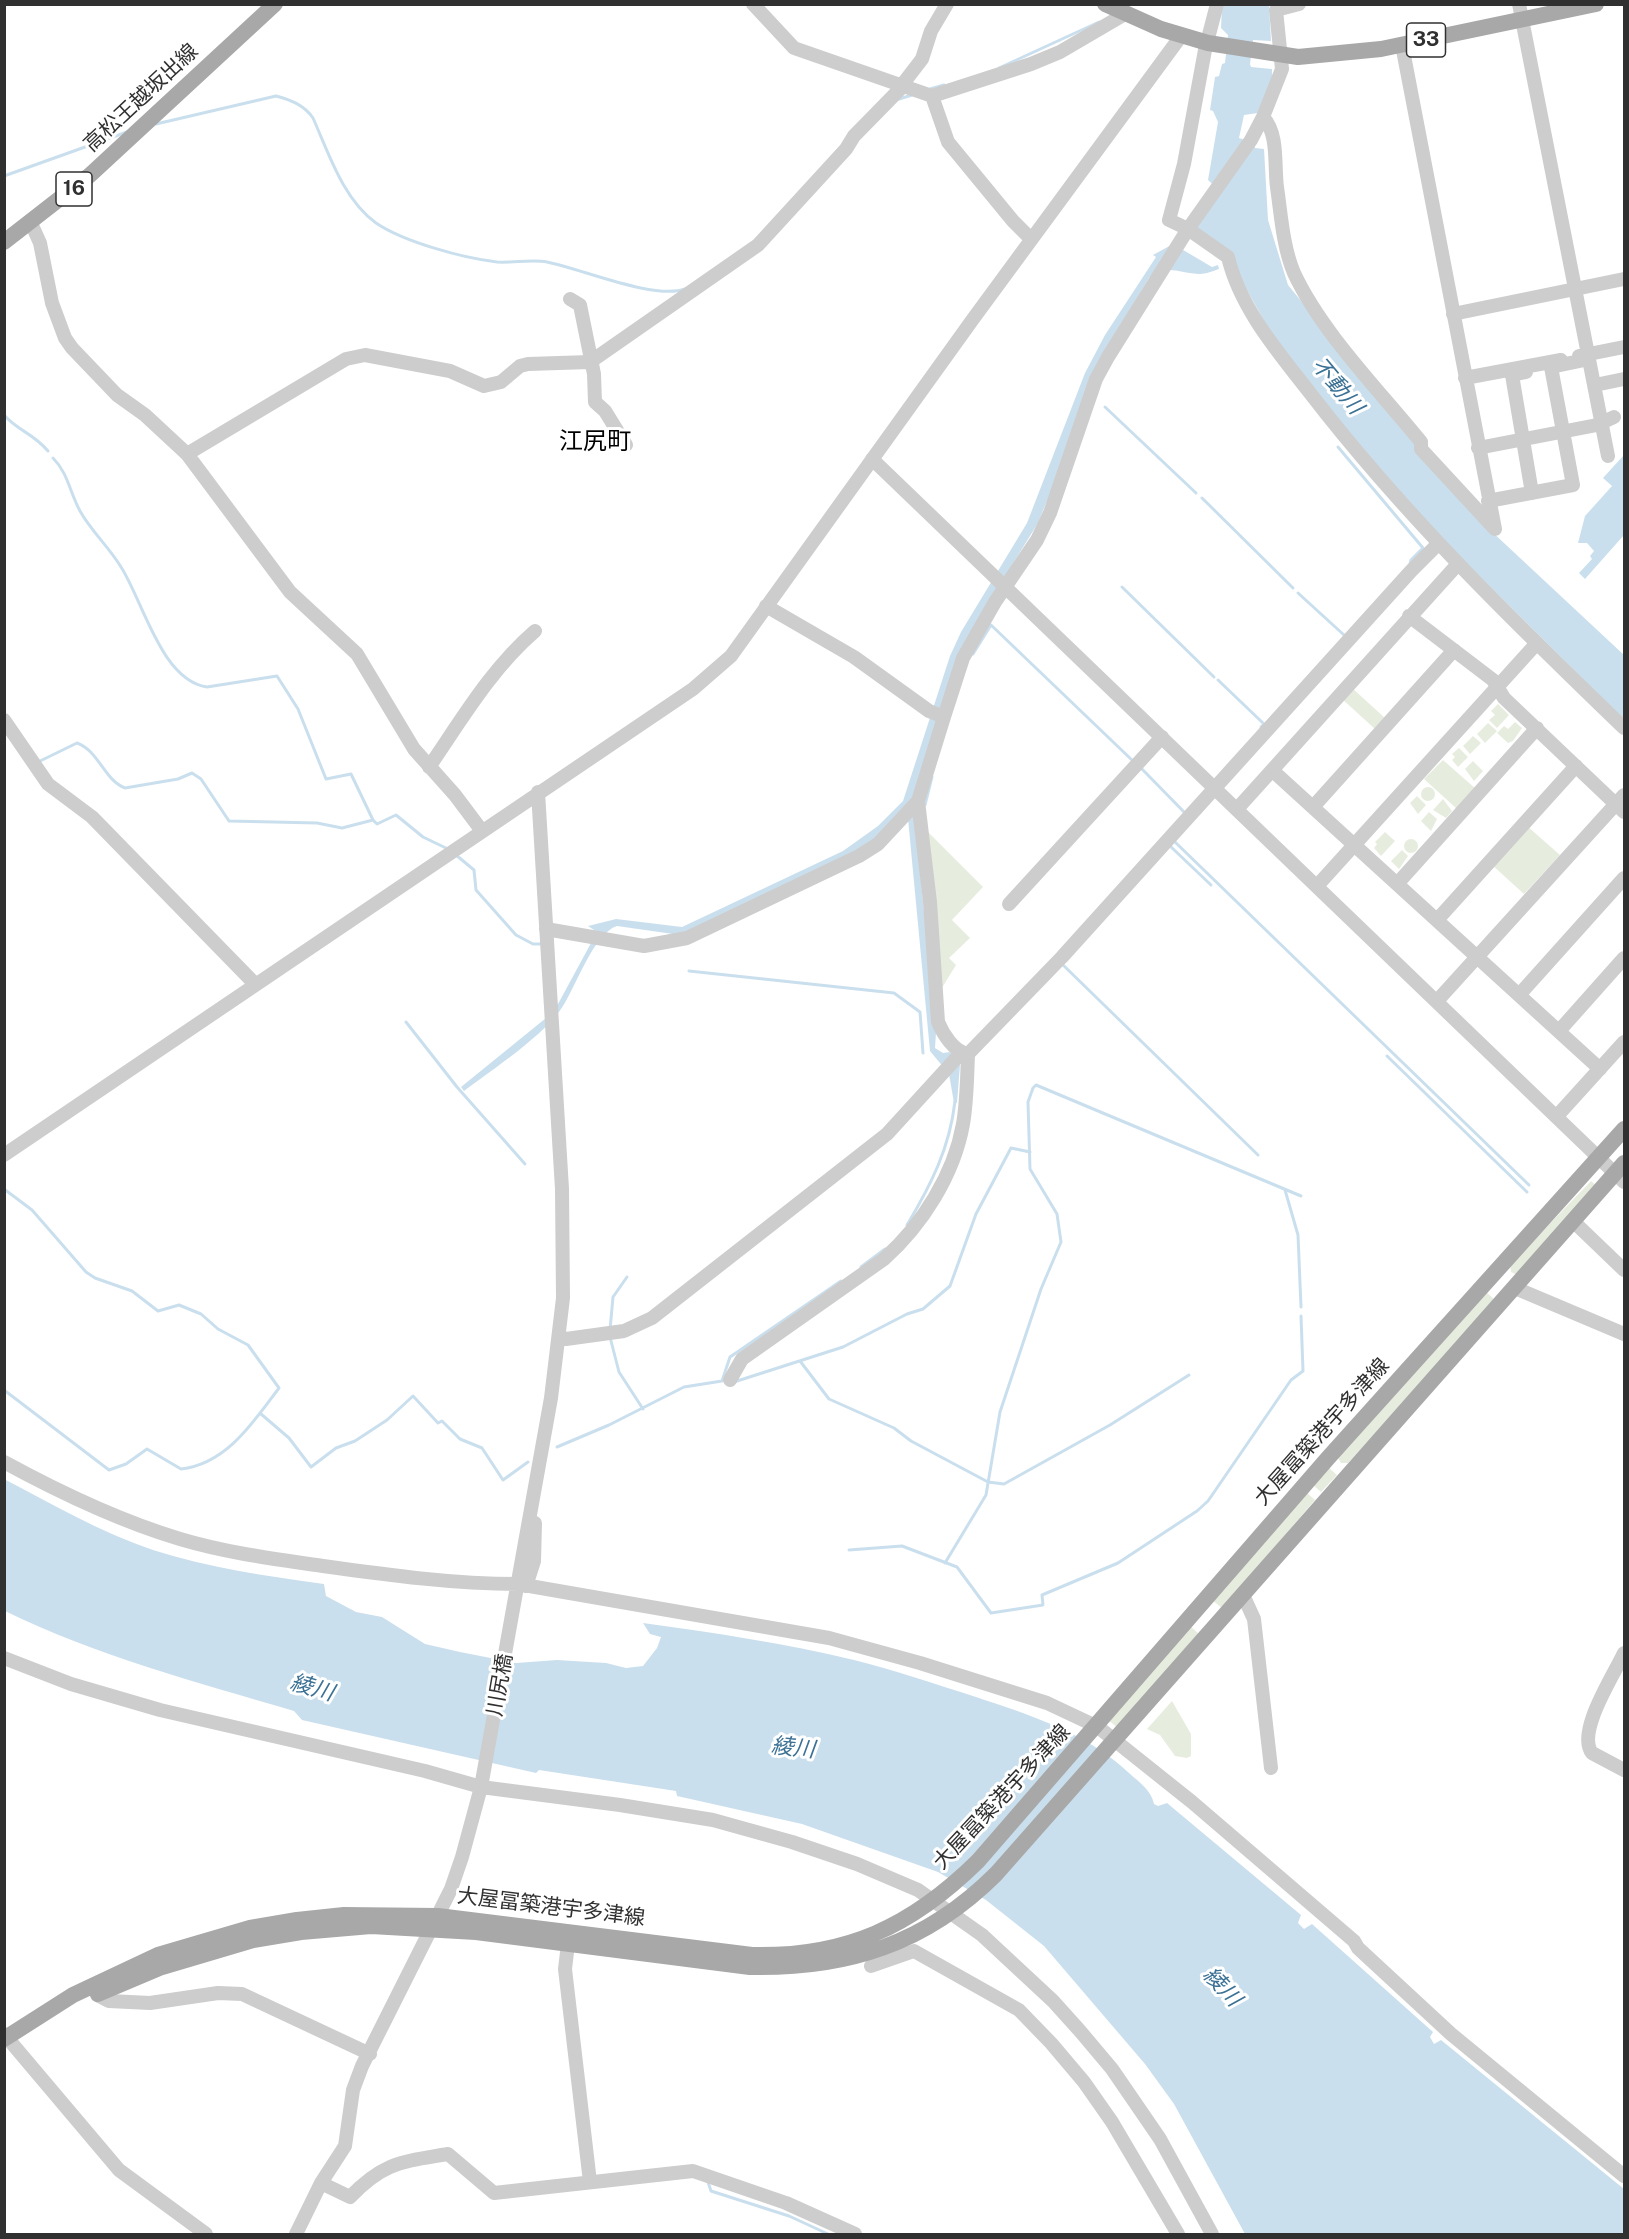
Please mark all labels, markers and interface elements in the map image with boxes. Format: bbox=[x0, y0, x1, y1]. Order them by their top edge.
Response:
road number: 33 bbox=[1406, 23, 1446, 57]
street label: 高松王越坂出線 bbox=[79, 39, 203, 157]
road number: 16 bbox=[56, 172, 92, 206]
water label: 不動川 bbox=[1306, 352, 1368, 420]
district label: 江尻町 bbox=[559, 428, 631, 456]
street label: 大屋冨築港宇多津線 bbox=[1249, 1353, 1395, 1511]
street label: 川尻橋 bbox=[482, 1652, 518, 1718]
water label: 綾川 bbox=[287, 1669, 337, 1707]
street label: 大屋冨築港宇多津線 bbox=[928, 1719, 1076, 1875]
water label: 綾川 bbox=[770, 1733, 816, 1763]
street label: 大屋冨築港宇多津線 bbox=[456, 1883, 646, 1931]
water label: 綾川 bbox=[1197, 1962, 1247, 2012]

